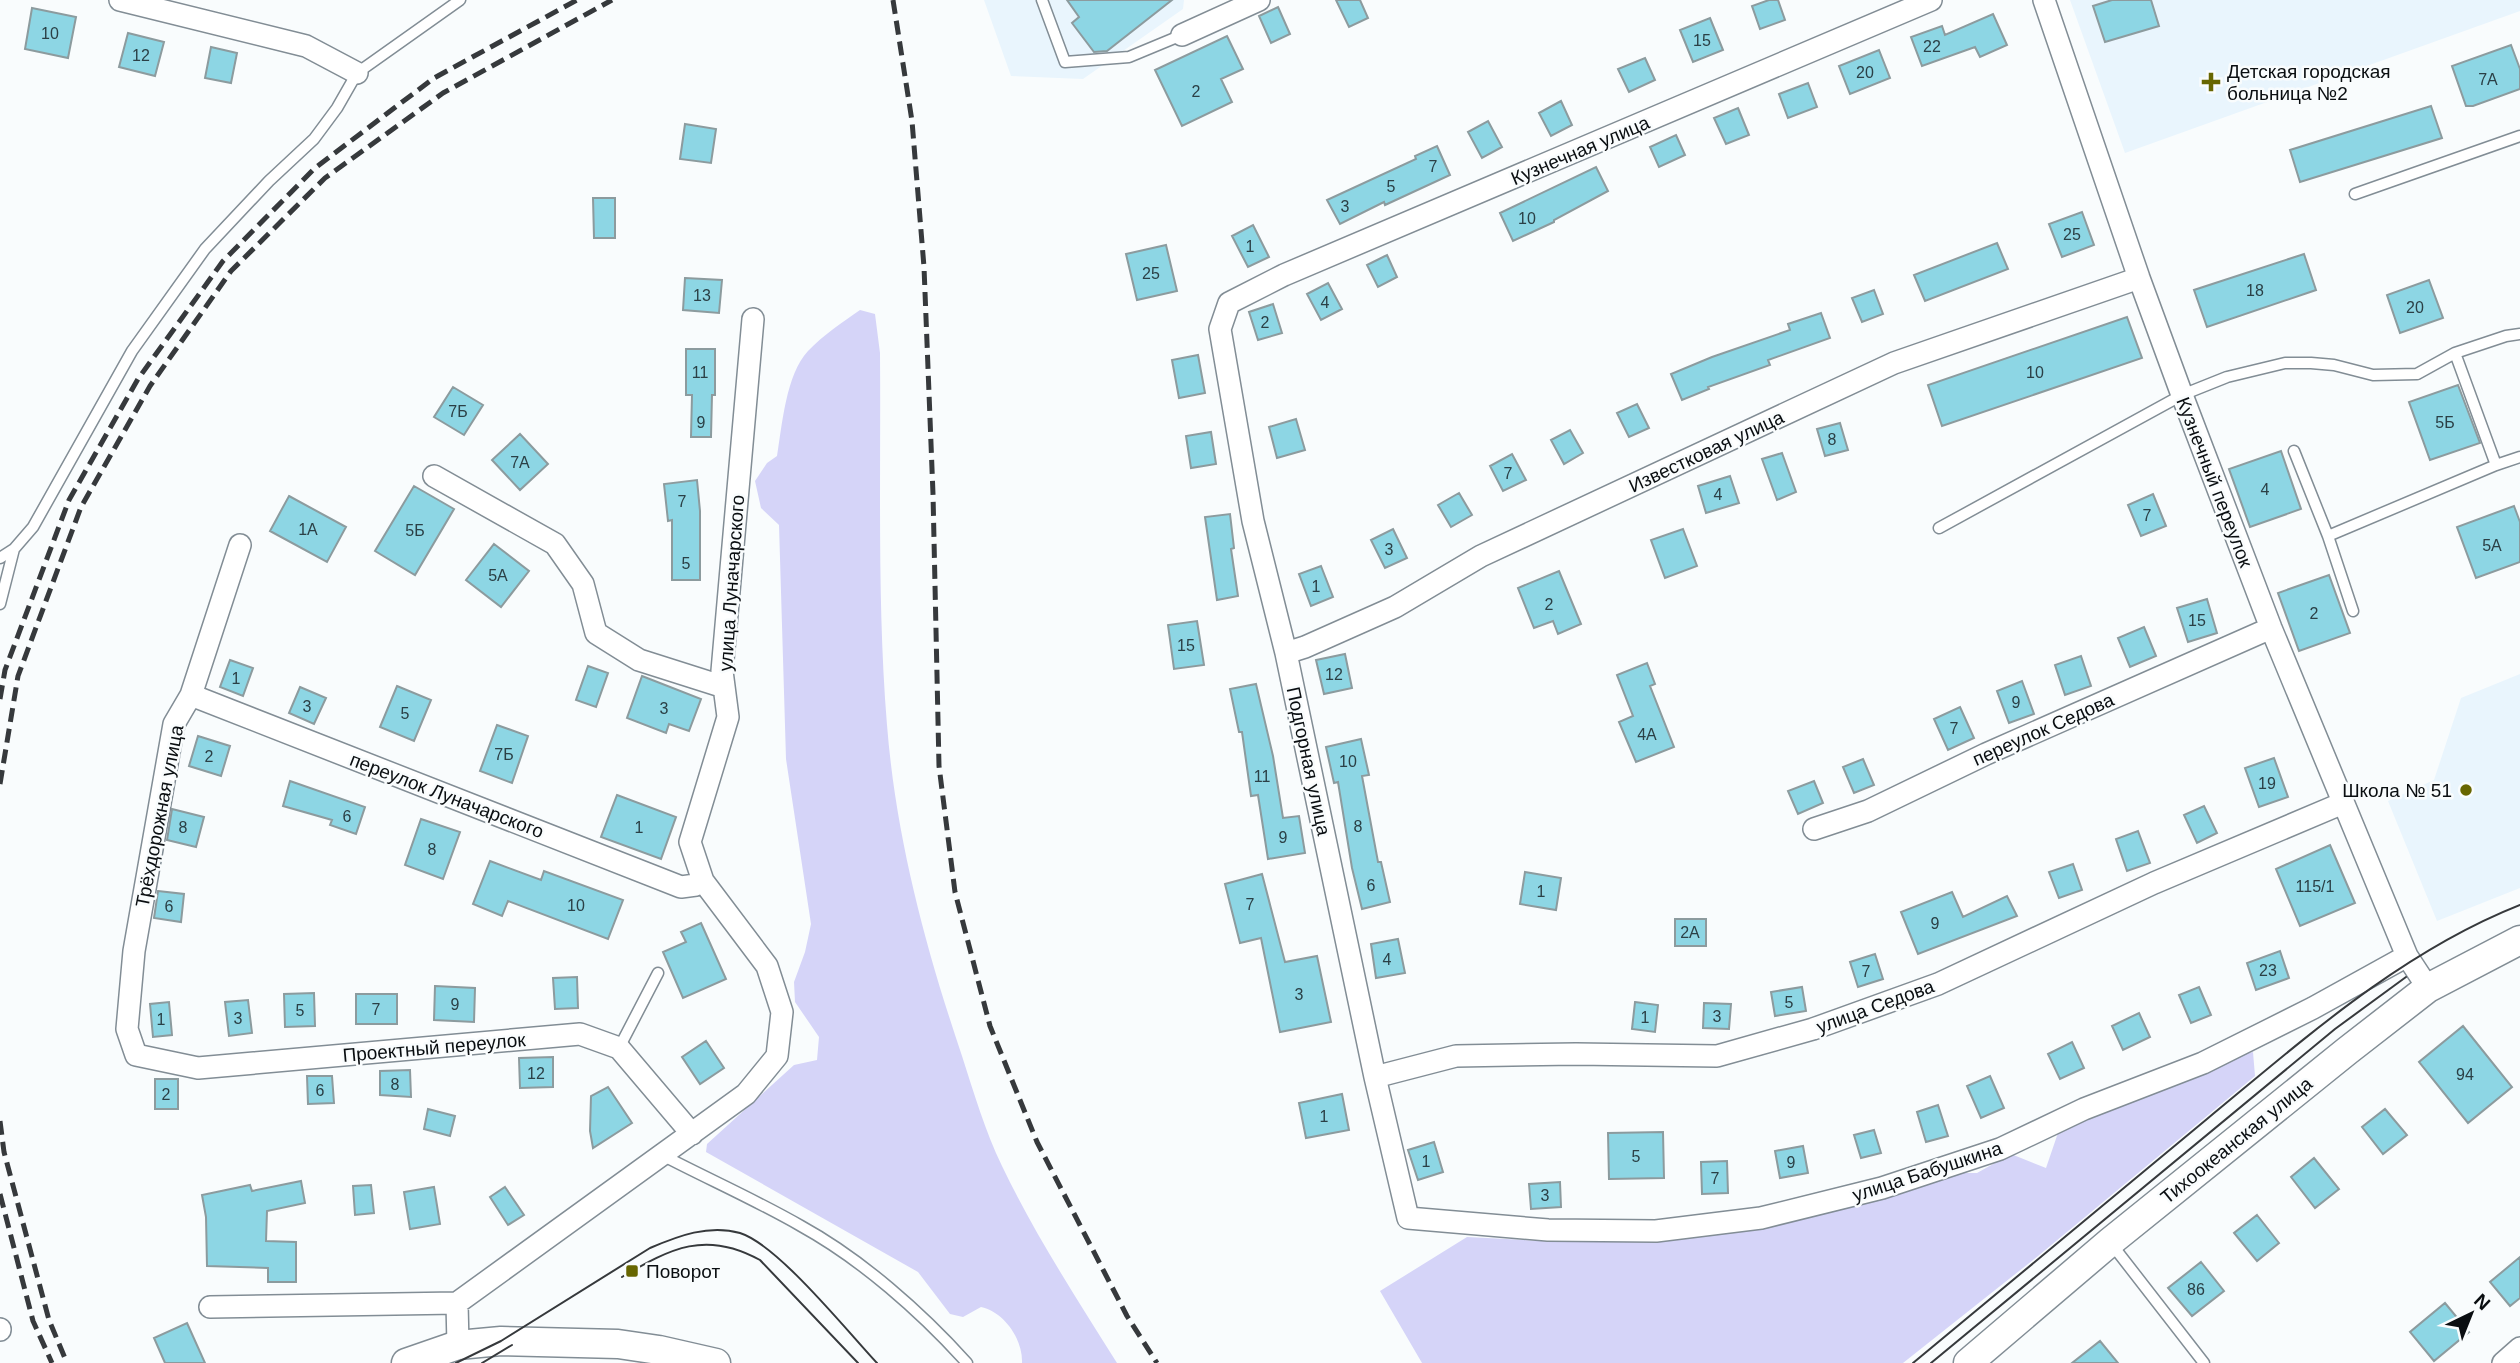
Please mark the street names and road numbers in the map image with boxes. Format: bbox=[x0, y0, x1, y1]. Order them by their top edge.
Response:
street label: Кузнечная улица bbox=[1508, 112, 1653, 189]
street label: Кузнечный переулок bbox=[2172, 394, 2257, 571]
street label: Известковая улица bbox=[1625, 406, 1787, 497]
street label: улица Луначарского bbox=[715, 494, 748, 672]
street label: Подгорная улица bbox=[1283, 685, 1335, 838]
street label: переулок Седова bbox=[1969, 689, 2117, 770]
street label: Трёхдорожная улица bbox=[132, 723, 188, 909]
street label: переулок Луначарского bbox=[347, 749, 547, 842]
street label: улица Седова bbox=[1814, 975, 1937, 1037]
street label: Проектный переулок bbox=[342, 1029, 527, 1066]
street label: Тихоокеанская улица bbox=[2156, 1073, 2317, 1208]
street label: улица Бабушкина bbox=[1850, 1137, 2005, 1206]

